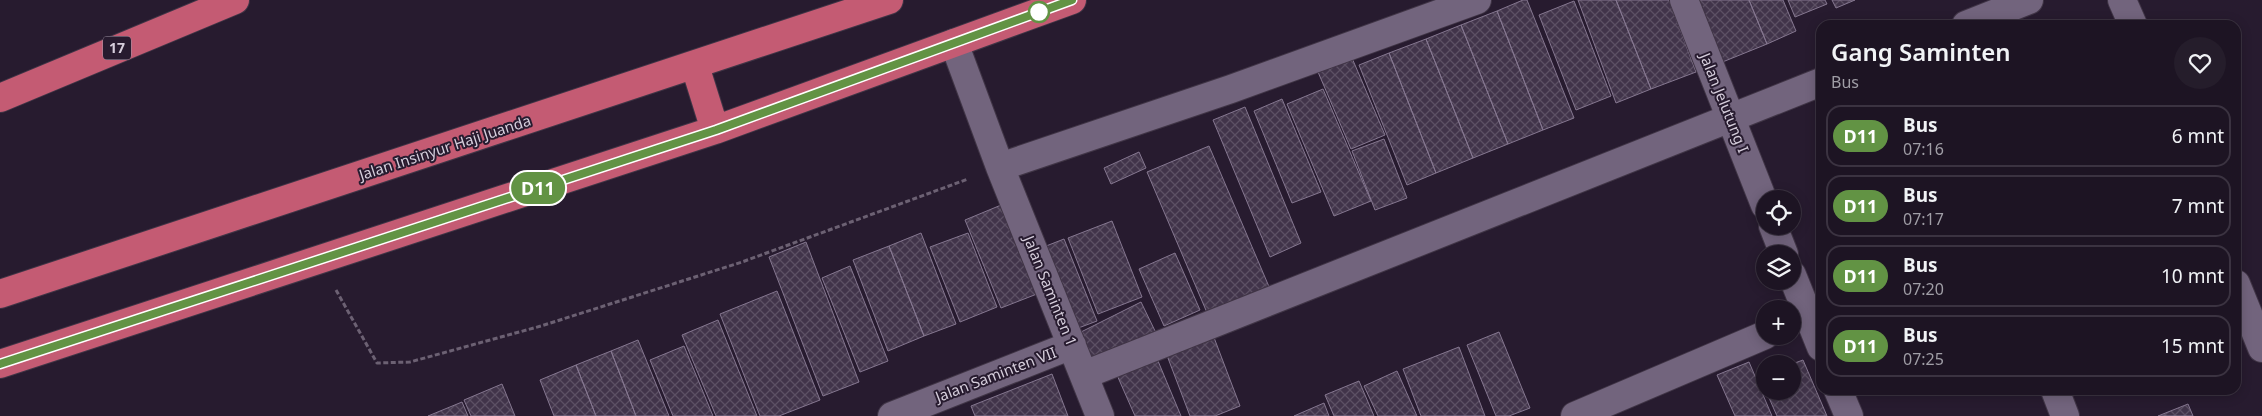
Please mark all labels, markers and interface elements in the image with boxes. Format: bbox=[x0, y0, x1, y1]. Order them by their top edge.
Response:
unlabelled marker bbox=[1028, 1, 1050, 23]
text: Gang Saminten bbox=[1831, 35, 2011, 68]
road number: 17 bbox=[103, 36, 131, 59]
button: heart bbox=[2174, 37, 2226, 89]
street label: Jalan Jelutung I bbox=[1695, 48, 1754, 155]
text: Bus bbox=[1831, 71, 1859, 93]
street label: Jalan Insinyur Haji Juanda bbox=[354, 110, 533, 185]
text: Bus bbox=[1903, 112, 1938, 138]
text: 6 mnt bbox=[2172, 123, 2224, 149]
text: D11 bbox=[1844, 124, 1877, 148]
text: 07:16 bbox=[1903, 138, 1944, 160]
line badge: D11 bbox=[509, 172, 567, 204]
text: D11 bbox=[521, 176, 555, 200]
text: Bus bbox=[1903, 182, 1938, 208]
map controls bbox=[1756, 190, 1801, 400]
button: locate bbox=[1756, 190, 1801, 235]
text: 7 mnt bbox=[2172, 193, 2224, 219]
text: D11 bbox=[1844, 194, 1877, 218]
text: 07:17 bbox=[1903, 208, 1944, 230]
street label: Jalan Saminten 1 bbox=[1019, 231, 1082, 349]
button: layers bbox=[1756, 245, 1801, 290]
text: Bus bbox=[1903, 252, 1938, 278]
text: 10 mnt bbox=[2161, 263, 2224, 289]
text: D11 bbox=[1844, 264, 1877, 288]
text: 07:20 bbox=[1903, 278, 1944, 300]
button: + bbox=[1756, 300, 1801, 345]
text: Bus bbox=[1903, 322, 1938, 348]
text: 15 mnt bbox=[2161, 333, 2224, 359]
text: D11 bbox=[1844, 334, 1877, 358]
street label: Jalan Saminten VII bbox=[930, 342, 1059, 407]
text: 07:25 bbox=[1903, 348, 1944, 370]
button: − bbox=[1756, 355, 1801, 400]

